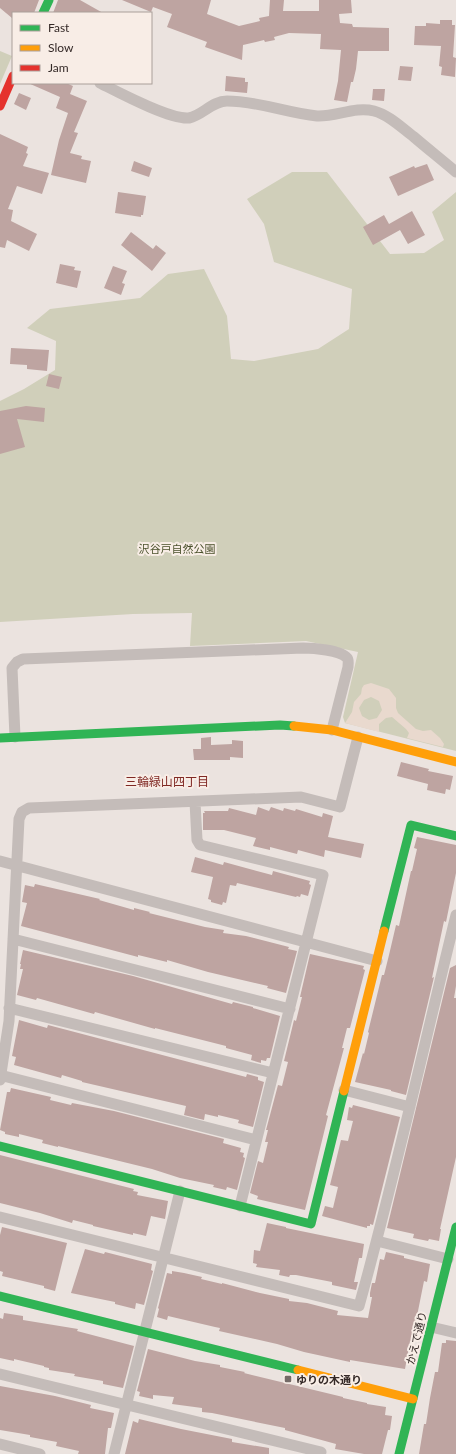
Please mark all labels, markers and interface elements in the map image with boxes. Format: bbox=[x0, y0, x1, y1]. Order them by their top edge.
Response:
legend bbox=[12, 12, 152, 84]
text: Fast bbox=[48, 20, 70, 35]
text: Slow bbox=[48, 40, 74, 55]
text: Jam bbox=[48, 60, 69, 75]
park label: 沢谷戸自然公園 bbox=[139, 542, 216, 555]
district label: 三輪緑山四丁目 bbox=[125, 774, 209, 789]
street label: かえで通り bbox=[403, 1310, 429, 1366]
place label: ゆりの木通り bbox=[296, 1373, 362, 1386]
marker: ゆりの木通り bbox=[283, 1374, 293, 1384]

